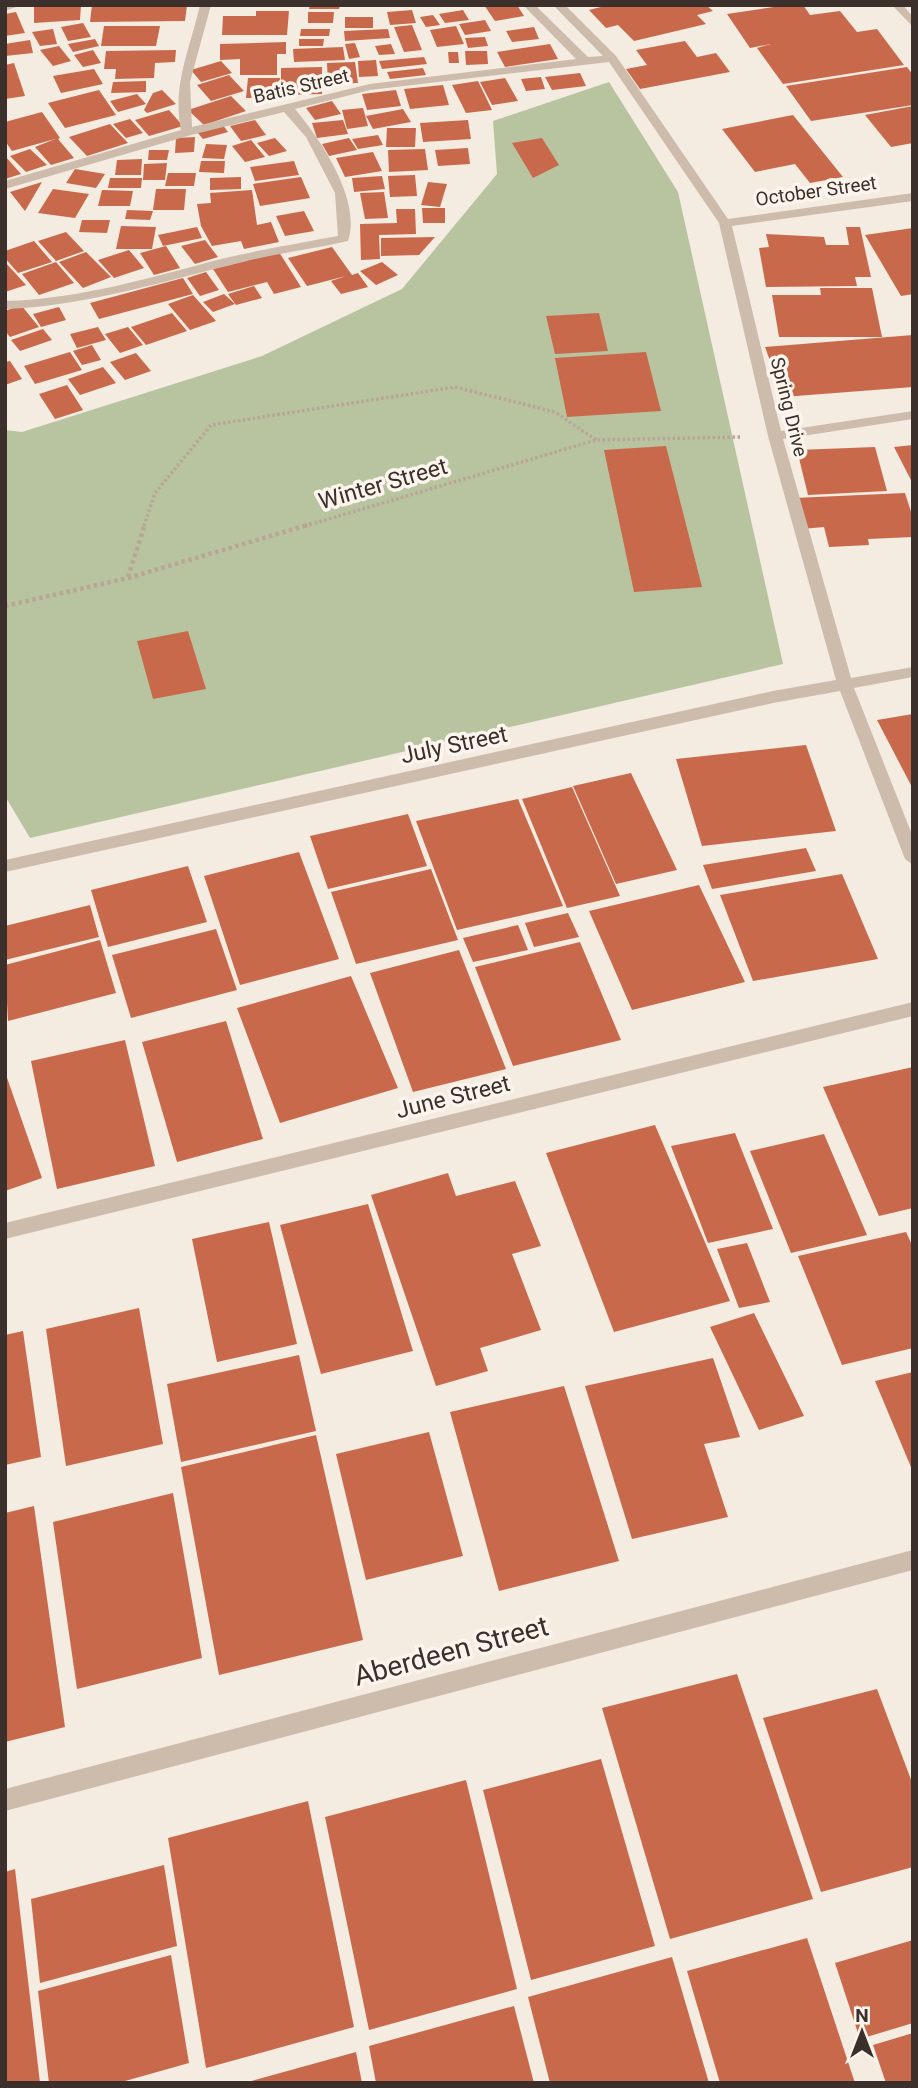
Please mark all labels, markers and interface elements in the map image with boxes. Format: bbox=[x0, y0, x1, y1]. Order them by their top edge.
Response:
street label: Batis Street bbox=[251, 64, 351, 108]
street label: October Street bbox=[754, 171, 878, 211]
street label: Spring Drive bbox=[766, 355, 812, 459]
street label: Winter Street bbox=[316, 453, 450, 515]
street label: July Street bbox=[398, 721, 510, 769]
street label: June Street bbox=[393, 1070, 513, 1124]
street label: Aberdeen Street bbox=[350, 1609, 552, 1693]
north arrow bbox=[827, 1997, 897, 2067]
text: N bbox=[855, 2004, 869, 2027]

